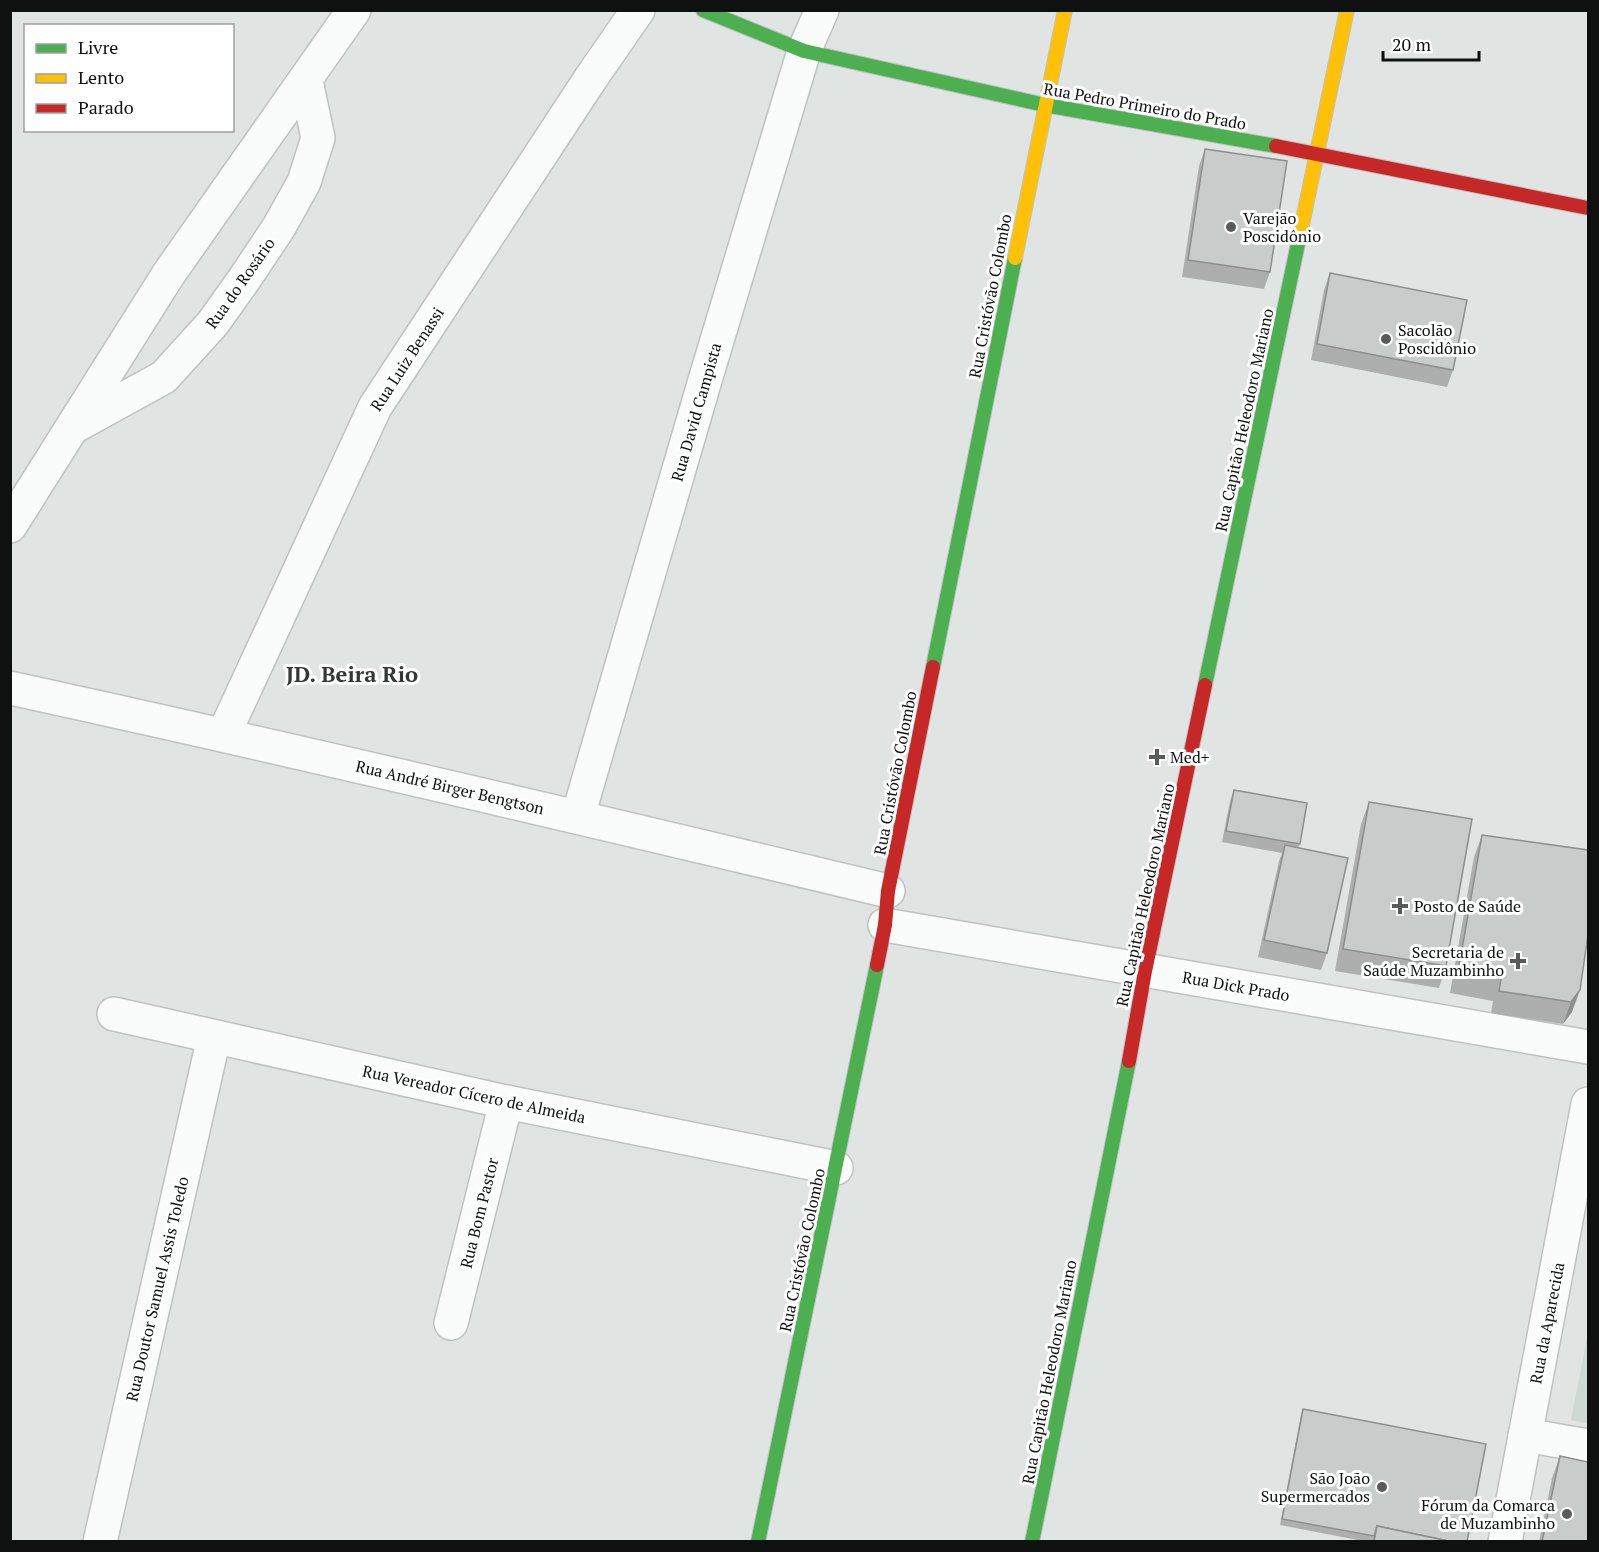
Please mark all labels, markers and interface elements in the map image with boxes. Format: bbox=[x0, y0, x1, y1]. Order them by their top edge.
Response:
legend bbox=[24, 24, 234, 132]
scale bar bbox=[1383, 24, 1479, 62]
text: 20 m bbox=[1392, 32, 1432, 56]
text: Livre bbox=[78, 35, 118, 59]
text: Lento bbox=[78, 65, 124, 89]
street label: Rua Pedro Primeiro do Prado bbox=[1042, 77, 1248, 135]
text: Parado bbox=[78, 95, 134, 119]
place label: Varejão Poscidônio bbox=[1243, 207, 1321, 247]
street label: Rua Cristóvão Colombo bbox=[963, 212, 1017, 380]
marker: Varejão Poscidônio bbox=[1224, 220, 1238, 234]
street label: Rua do Rosário bbox=[200, 233, 280, 333]
street label: Rua Luiz Benassi bbox=[365, 303, 449, 415]
street label: Rua Capitão Heleodoro Mariano bbox=[1210, 306, 1278, 534]
place label: Sacolão Poscidônio bbox=[1398, 319, 1476, 359]
marker: Sacolão Poscidônio bbox=[1379, 332, 1393, 346]
street label: Rua David Campista bbox=[666, 340, 726, 484]
district label: JD. Beira Rio bbox=[286, 659, 418, 688]
street label: Rua Cristóvão Colombo bbox=[868, 689, 922, 857]
place label: Med+ bbox=[1170, 746, 1209, 768]
marker: Med+ bbox=[1148, 748, 1166, 766]
street label: Rua André Birger Bengtson bbox=[354, 755, 547, 820]
street label: Rua Capitão Heleodoro Mariano bbox=[1111, 781, 1179, 1009]
place label: Posto de Saúde bbox=[1414, 895, 1521, 917]
marker: Posto de Saúde bbox=[1391, 897, 1409, 915]
place label: Secretaria de Saúde Muzambinho bbox=[1363, 941, 1504, 981]
marker: Secretaria de Saúde Muzambinho bbox=[1509, 952, 1527, 970]
street label: Rua Dick Prado bbox=[1181, 966, 1292, 1006]
street label: Rua Vereador Cícero de Almeida bbox=[360, 1060, 588, 1128]
street label: Rua Bom Pastor bbox=[455, 1155, 504, 1271]
street label: Rua Cristóvão Colombo bbox=[774, 1166, 830, 1334]
street label: Rua Doutor Samuel Assis Toledo bbox=[120, 1174, 194, 1404]
street label: Rua Capitão Heleodoro Mariano bbox=[1016, 1258, 1082, 1486]
street label: Rua da Aparecida bbox=[1524, 1260, 1570, 1386]
place label: São João Supermercados bbox=[1261, 1467, 1370, 1507]
marker: São João Supermercados bbox=[1375, 1480, 1389, 1494]
place label: Fórum da Comarca de Muzambinho bbox=[1421, 1494, 1555, 1534]
marker: Fórum da Comarca de Muzambinho bbox=[1560, 1507, 1574, 1521]

